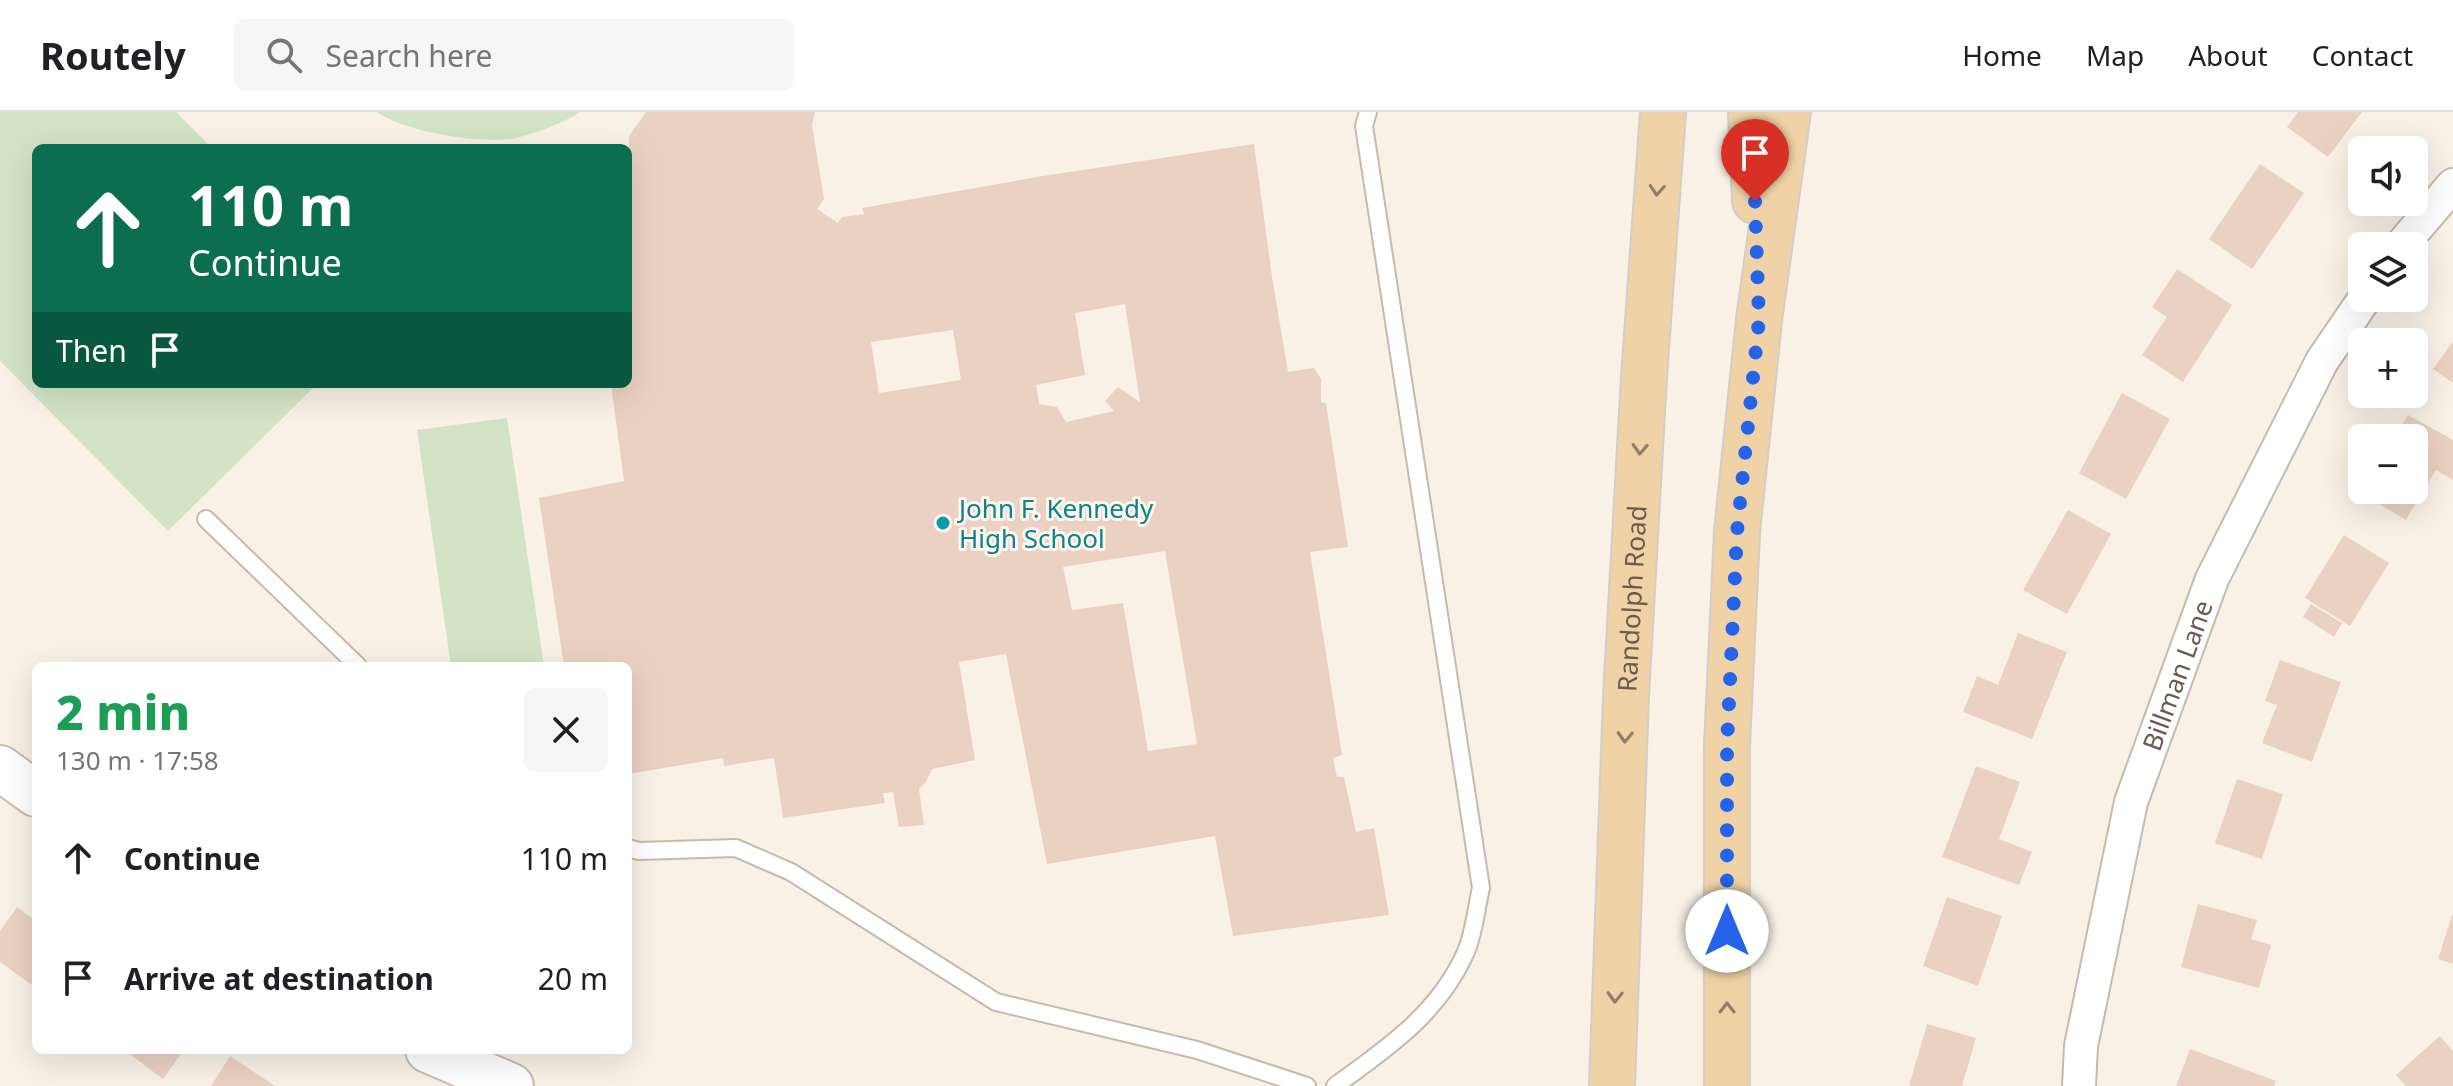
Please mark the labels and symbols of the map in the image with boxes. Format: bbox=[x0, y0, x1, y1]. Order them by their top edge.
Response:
pin bbox=[1721, 119, 1789, 201]
one-way arrow bbox=[1649, 184, 1666, 197]
one-way arrow bbox=[1631, 443, 1648, 456]
place label: John F. Kennedy High School bbox=[956, 490, 1154, 556]
street label: Randolph Road bbox=[1608, 504, 1655, 693]
marker: John F. Kennedy High School bbox=[934, 514, 952, 532]
street label: Billman Lane bbox=[2133, 595, 2221, 756]
one-way arrow bbox=[1616, 731, 1633, 744]
position arrow bbox=[1685, 889, 1769, 973]
one-way arrow bbox=[1606, 991, 1623, 1004]
one-way arrow bbox=[1718, 1001, 1736, 1014]

